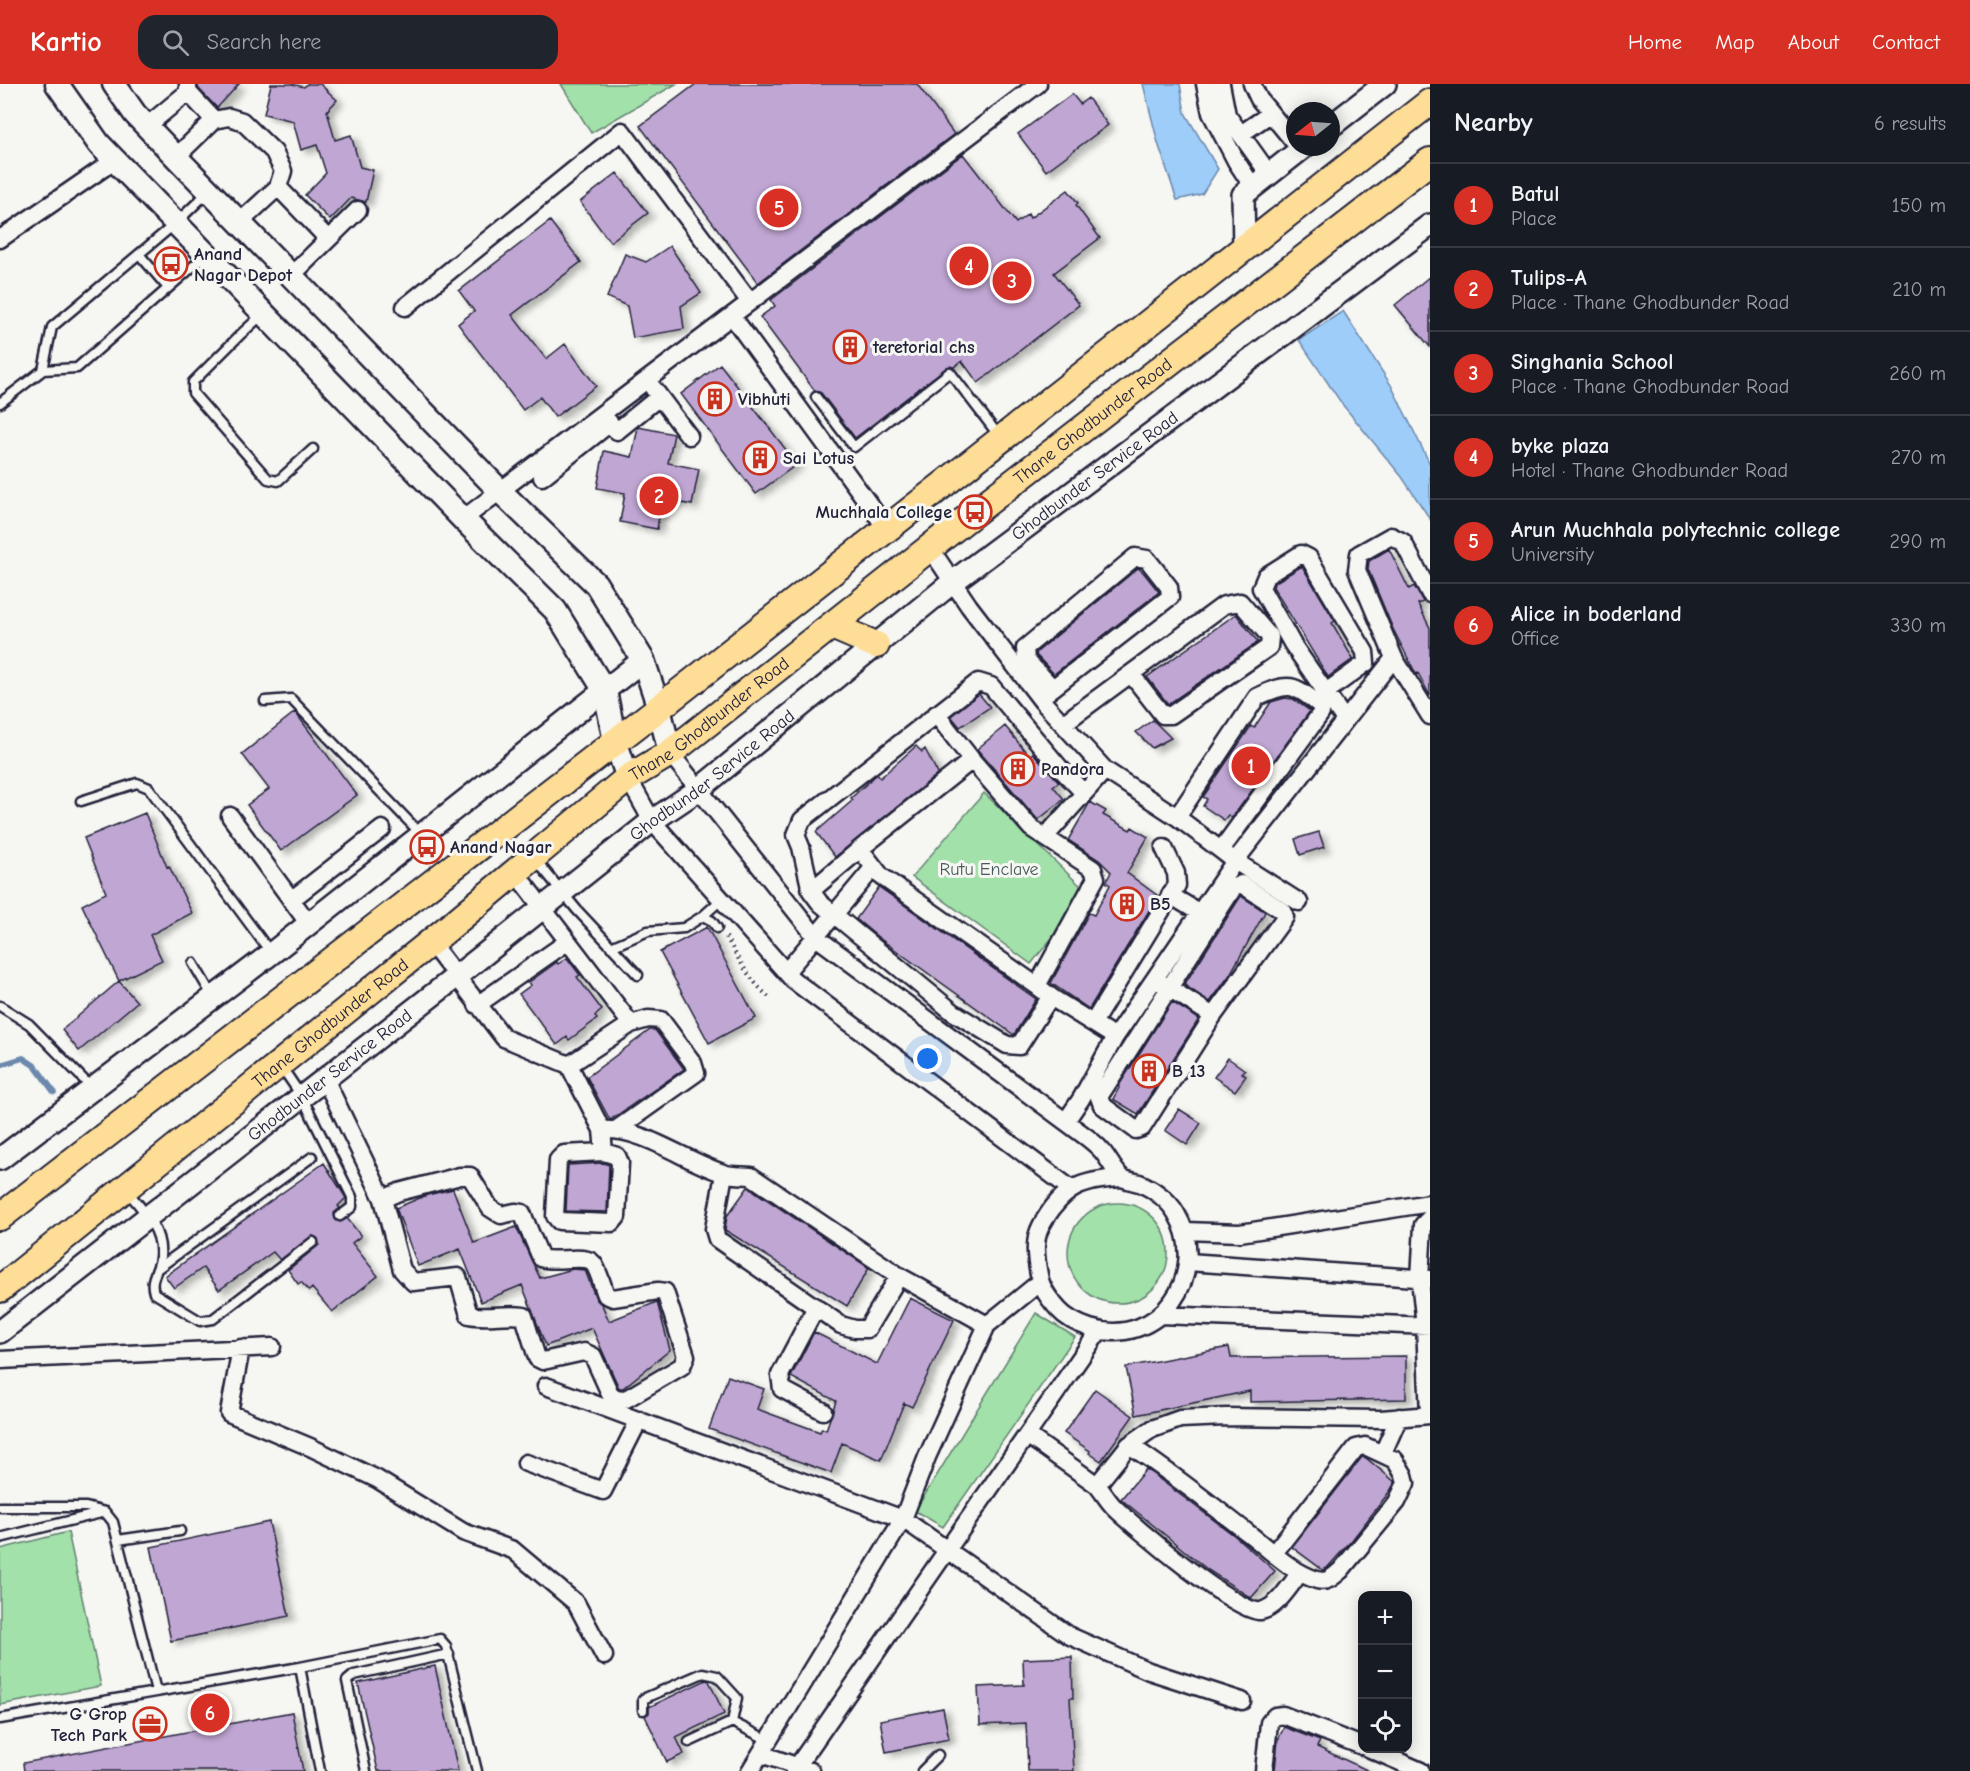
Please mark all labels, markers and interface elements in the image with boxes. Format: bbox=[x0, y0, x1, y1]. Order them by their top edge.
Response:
search box bbox=[138, 15, 558, 69]
text: Kartio bbox=[30, 26, 102, 58]
icon: search bbox=[159, 26, 192, 59]
text: Search here bbox=[207, 29, 321, 55]
text: Home bbox=[1628, 30, 1682, 54]
text: Map bbox=[1715, 30, 1755, 54]
text: About bbox=[1788, 30, 1839, 54]
text: Contact bbox=[1872, 30, 1940, 54]
north arrow bbox=[1286, 102, 1340, 156]
text: Nearby bbox=[1454, 108, 1533, 138]
text: 6 results bbox=[1874, 112, 1946, 135]
text: Batul bbox=[1511, 181, 1559, 207]
pin: 5 bbox=[760, 186, 798, 230]
text: 1 bbox=[1470, 194, 1477, 217]
text: 150 m bbox=[1892, 194, 1946, 217]
text: Place bbox=[1511, 207, 1557, 230]
place label: Anand Nagar Depot bbox=[194, 244, 293, 286]
pin: 4 bbox=[950, 244, 988, 288]
bus stop icon: Anand Nagar Depot bbox=[153, 246, 189, 282]
pin: 3 bbox=[992, 258, 1032, 304]
text: Tulips-A bbox=[1511, 265, 1587, 291]
text: 2 bbox=[1469, 278, 1478, 301]
text: 210 m bbox=[1892, 278, 1946, 301]
text: Place · Thane Ghodbunder Road bbox=[1511, 291, 1789, 314]
building icon: teretorial chs bbox=[832, 329, 868, 365]
place label: teretorial chs bbox=[872, 337, 975, 358]
text: Singhania School bbox=[1511, 349, 1673, 375]
street label: Thane Ghodbunder Road bbox=[1009, 353, 1176, 489]
text: 3 bbox=[1469, 362, 1478, 385]
text: 260 m bbox=[1889, 362, 1946, 385]
text: Place · Thane Ghodbunder Road bbox=[1511, 375, 1789, 398]
building icon: Vibhuti bbox=[697, 381, 733, 417]
place label: Vibhuti bbox=[738, 389, 791, 410]
street label: Ghodbunder Service Road bbox=[1007, 407, 1182, 545]
text: byke plaza bbox=[1511, 433, 1610, 459]
building icon: Sai Lotus bbox=[742, 440, 778, 476]
text: 4 bbox=[1469, 446, 1478, 469]
text: 270 m bbox=[1891, 446, 1946, 469]
place label: Sai Lotus bbox=[783, 448, 854, 469]
text: Hotel · Thane Ghodbunder Road bbox=[1511, 459, 1788, 482]
pin: 2 bbox=[640, 474, 678, 518]
bus stop icon: Muchhala College bbox=[957, 494, 993, 530]
place label: Muchhala College bbox=[816, 502, 952, 523]
text: Arun Muchhala polytechnic college bbox=[1511, 517, 1840, 543]
text: 5 bbox=[1468, 530, 1479, 553]
text: 290 m bbox=[1890, 530, 1946, 553]
text: University bbox=[1511, 543, 1594, 566]
text: Alice in boderland bbox=[1511, 601, 1682, 627]
text: 6 bbox=[1468, 614, 1479, 637]
text: 330 m bbox=[1890, 614, 1946, 637]
text: Office bbox=[1511, 627, 1559, 650]
street label: Thane Ghodbunder Road bbox=[625, 653, 793, 785]
street label: Ghodbunder Service Road bbox=[625, 705, 799, 845]
pin: 1 bbox=[1232, 744, 1270, 788]
building icon: Pandora bbox=[1000, 751, 1036, 787]
place label: Pandora bbox=[1041, 759, 1104, 780]
bus stop icon: Anand Nagar bbox=[409, 829, 445, 865]
place label: Anand Nagar bbox=[450, 837, 552, 858]
park label: Rutu Enclave bbox=[939, 859, 1039, 880]
building icon: B5 bbox=[1109, 886, 1145, 922]
place label: B5 bbox=[1150, 894, 1171, 915]
street label: Thane Ghodbunder Road bbox=[248, 954, 413, 1092]
street label: Ghodbunder Service Road bbox=[243, 1005, 416, 1146]
your location bbox=[913, 1044, 942, 1073]
building icon: B 13 bbox=[1131, 1053, 1167, 1089]
place label: B 13 bbox=[1172, 1061, 1205, 1082]
map controls bbox=[1358, 1591, 1412, 1753]
button: + bbox=[1358, 1591, 1412, 1645]
button: − bbox=[1358, 1645, 1412, 1699]
pin: 6 bbox=[190, 1690, 230, 1736]
button: locate bbox=[1358, 1699, 1412, 1753]
place label: G Grop Tech Park bbox=[51, 1704, 127, 1746]
office icon: G Grop Tech Park bbox=[132, 1706, 168, 1742]

